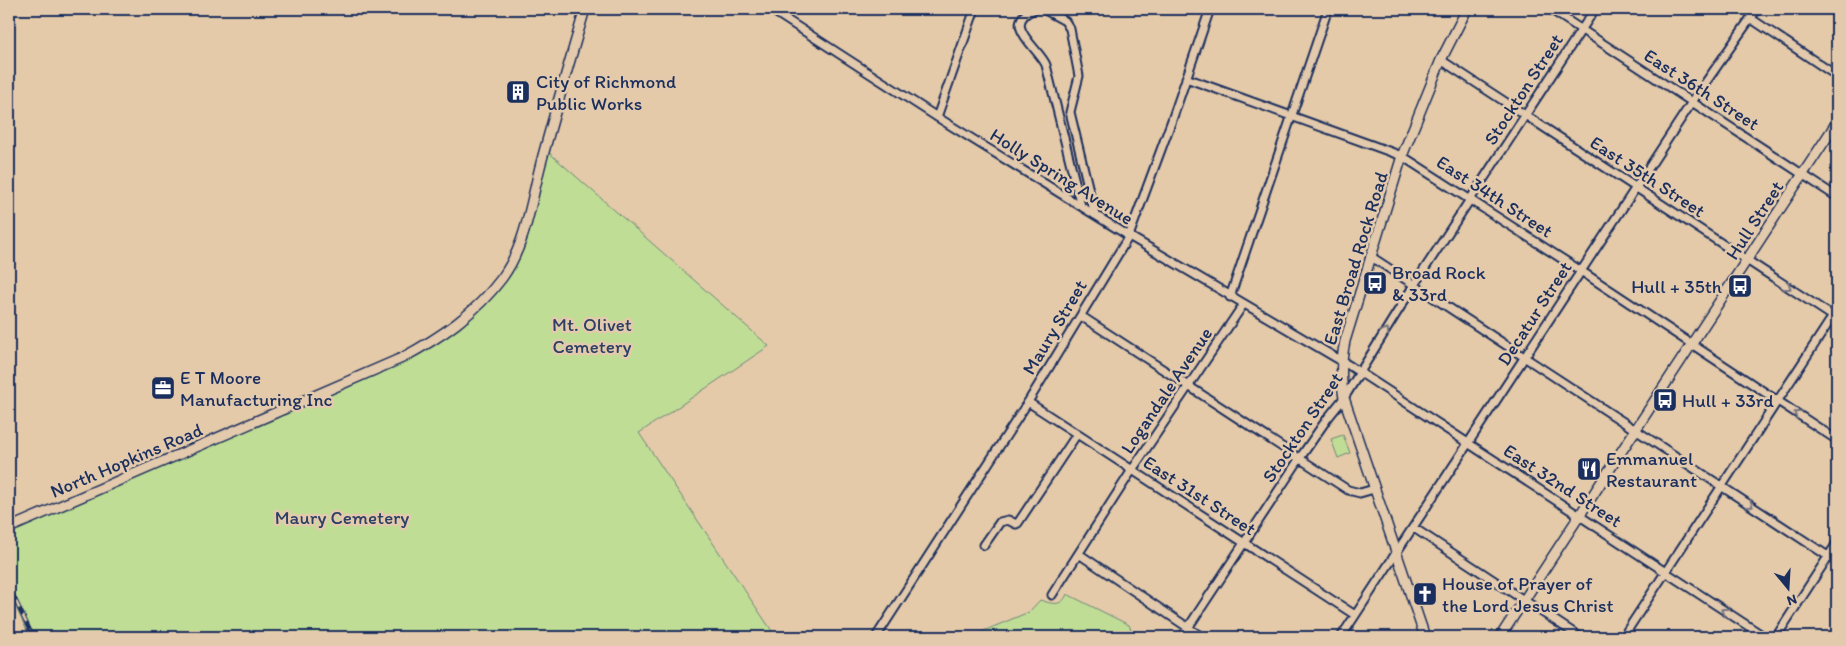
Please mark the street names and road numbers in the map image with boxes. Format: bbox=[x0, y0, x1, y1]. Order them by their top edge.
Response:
street label: Stockton Street bbox=[1479, 29, 1568, 149]
street label: East 36th Street bbox=[1640, 44, 1764, 135]
street label: Holly Spring Avenue bbox=[986, 123, 1138, 230]
street label: East 35th Street bbox=[1586, 131, 1710, 222]
street label: East 34th Street bbox=[1432, 150, 1557, 243]
street label: East Broad Rock Road bbox=[1318, 168, 1393, 348]
street label: Hull Street bbox=[1720, 177, 1788, 264]
street label: Decatur Street bbox=[1492, 257, 1577, 370]
street label: Maury Street bbox=[1017, 276, 1092, 379]
street label: Logandale Avenue bbox=[1116, 323, 1217, 458]
street label: Stockton Street bbox=[1257, 368, 1348, 487]
street label: North Hopkins Road bbox=[47, 418, 206, 503]
street label: East 32nd Street bbox=[1499, 439, 1626, 532]
street label: East 31st Street bbox=[1139, 450, 1260, 540]

